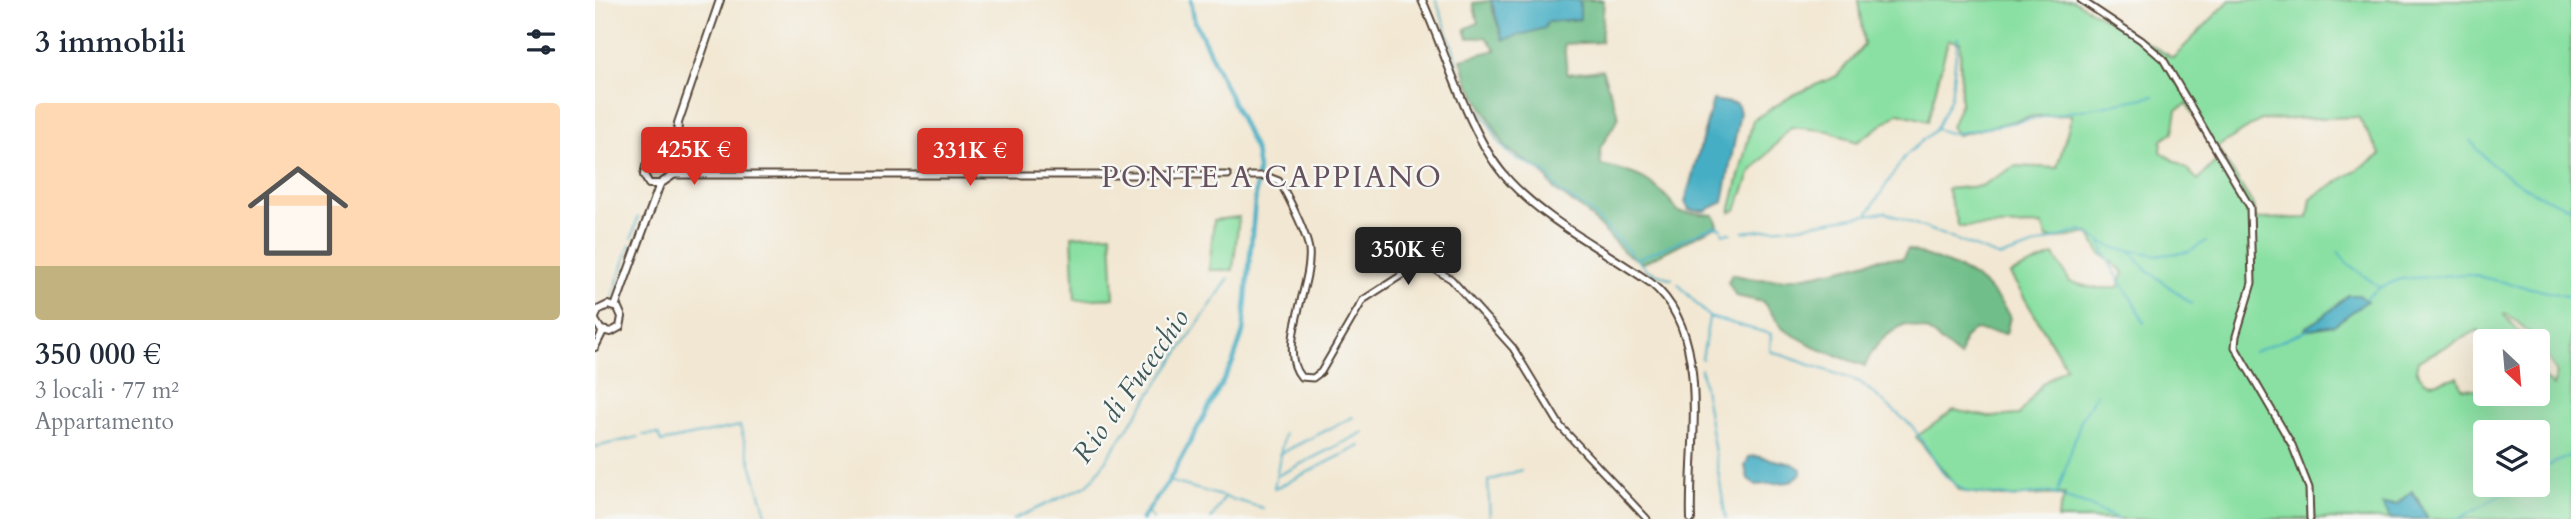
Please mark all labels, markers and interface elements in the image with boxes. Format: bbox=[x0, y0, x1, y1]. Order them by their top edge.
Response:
text: 3 immobili bbox=[35, 22, 186, 63]
icon: filters bbox=[522, 23, 560, 61]
pin: 425K € bbox=[637, 128, 751, 187]
pin: 331K € bbox=[913, 128, 1027, 188]
text: 425K € bbox=[657, 134, 731, 165]
text: 331K € bbox=[933, 135, 1007, 166]
icon: home bbox=[235, 148, 361, 274]
district label: PONTE A CAPPIANO bbox=[1101, 157, 1443, 198]
pin: 350K € bbox=[1351, 228, 1465, 287]
text: 350K € bbox=[1371, 234, 1445, 265]
water label: Rio di Fucecchio bbox=[1064, 301, 1198, 471]
north arrow bbox=[2473, 329, 2550, 406]
map controls bbox=[2473, 329, 2550, 497]
text: 350 000 € bbox=[35, 334, 161, 375]
text: 3 locali · 77 m² bbox=[35, 375, 179, 406]
text: Appartamento bbox=[35, 406, 174, 437]
button: layers bbox=[2473, 420, 2550, 497]

